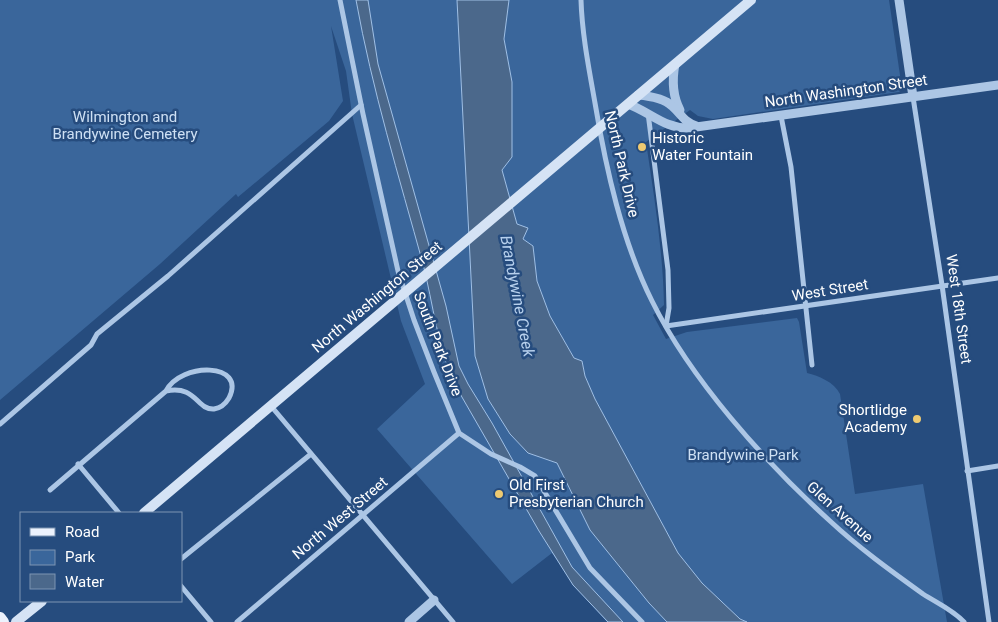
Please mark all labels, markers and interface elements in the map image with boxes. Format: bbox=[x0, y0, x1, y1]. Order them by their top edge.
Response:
street label: North Washington Street bbox=[764, 71, 929, 111]
park label: Wilmington and Brandywine Cemetery bbox=[52, 108, 198, 143]
street label: North Park Drive bbox=[601, 109, 643, 219]
place label: Historic Water Fountain bbox=[652, 129, 753, 164]
marker: Historic Water Fountain bbox=[636, 141, 648, 153]
water label: Brandywine Creek bbox=[496, 234, 539, 360]
street label: North Washington Street bbox=[308, 237, 446, 357]
street label: West 18th Street bbox=[942, 253, 976, 365]
street label: West Street bbox=[791, 275, 870, 305]
street label: South Park Drive bbox=[410, 289, 466, 399]
place label: Shortlidge Academy bbox=[839, 401, 907, 436]
marker: Shortlidge Academy bbox=[911, 413, 923, 425]
park label: Brandywine Park bbox=[687, 446, 799, 464]
street label: North West Street bbox=[289, 473, 391, 563]
place label: Old First Presbyterian Church bbox=[509, 476, 644, 511]
street label: Glen Avenue bbox=[803, 478, 877, 546]
marker: Old First Presbyterian Church bbox=[493, 488, 505, 500]
legend bbox=[20, 512, 182, 602]
text: Road bbox=[65, 523, 99, 541]
text: Park bbox=[65, 548, 96, 566]
text: Water bbox=[65, 573, 104, 591]

